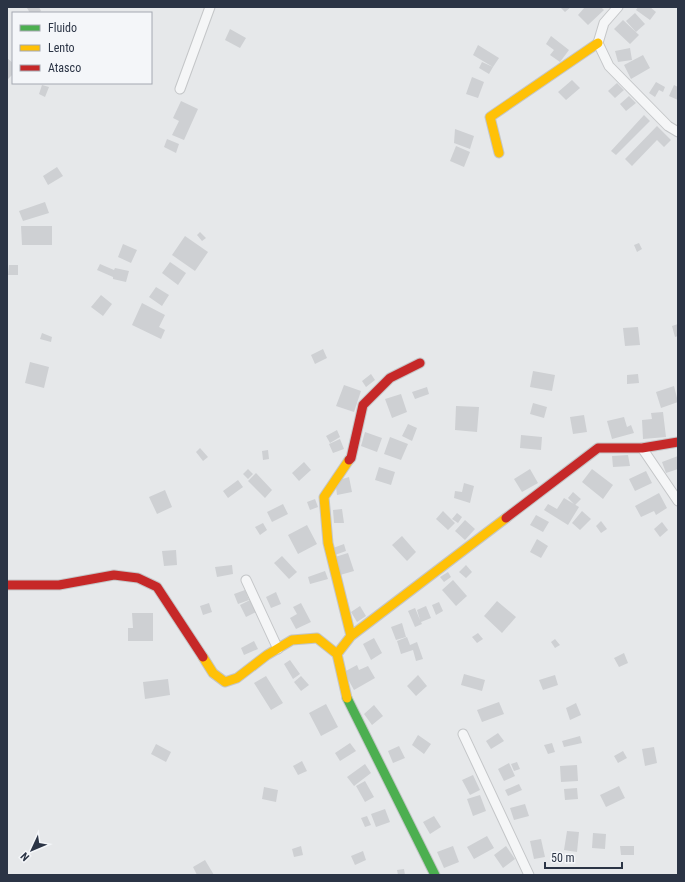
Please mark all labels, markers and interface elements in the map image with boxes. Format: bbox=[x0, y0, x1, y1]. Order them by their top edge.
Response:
legend bbox=[12, 12, 152, 84]
text: Fluido bbox=[48, 21, 77, 35]
text: Lento bbox=[48, 41, 75, 55]
text: Atasco bbox=[48, 61, 81, 75]
north arrow bbox=[12, 830, 52, 870]
scale bar bbox=[545, 844, 622, 870]
text: N bbox=[18, 849, 32, 864]
text: 50 m bbox=[551, 851, 575, 865]

